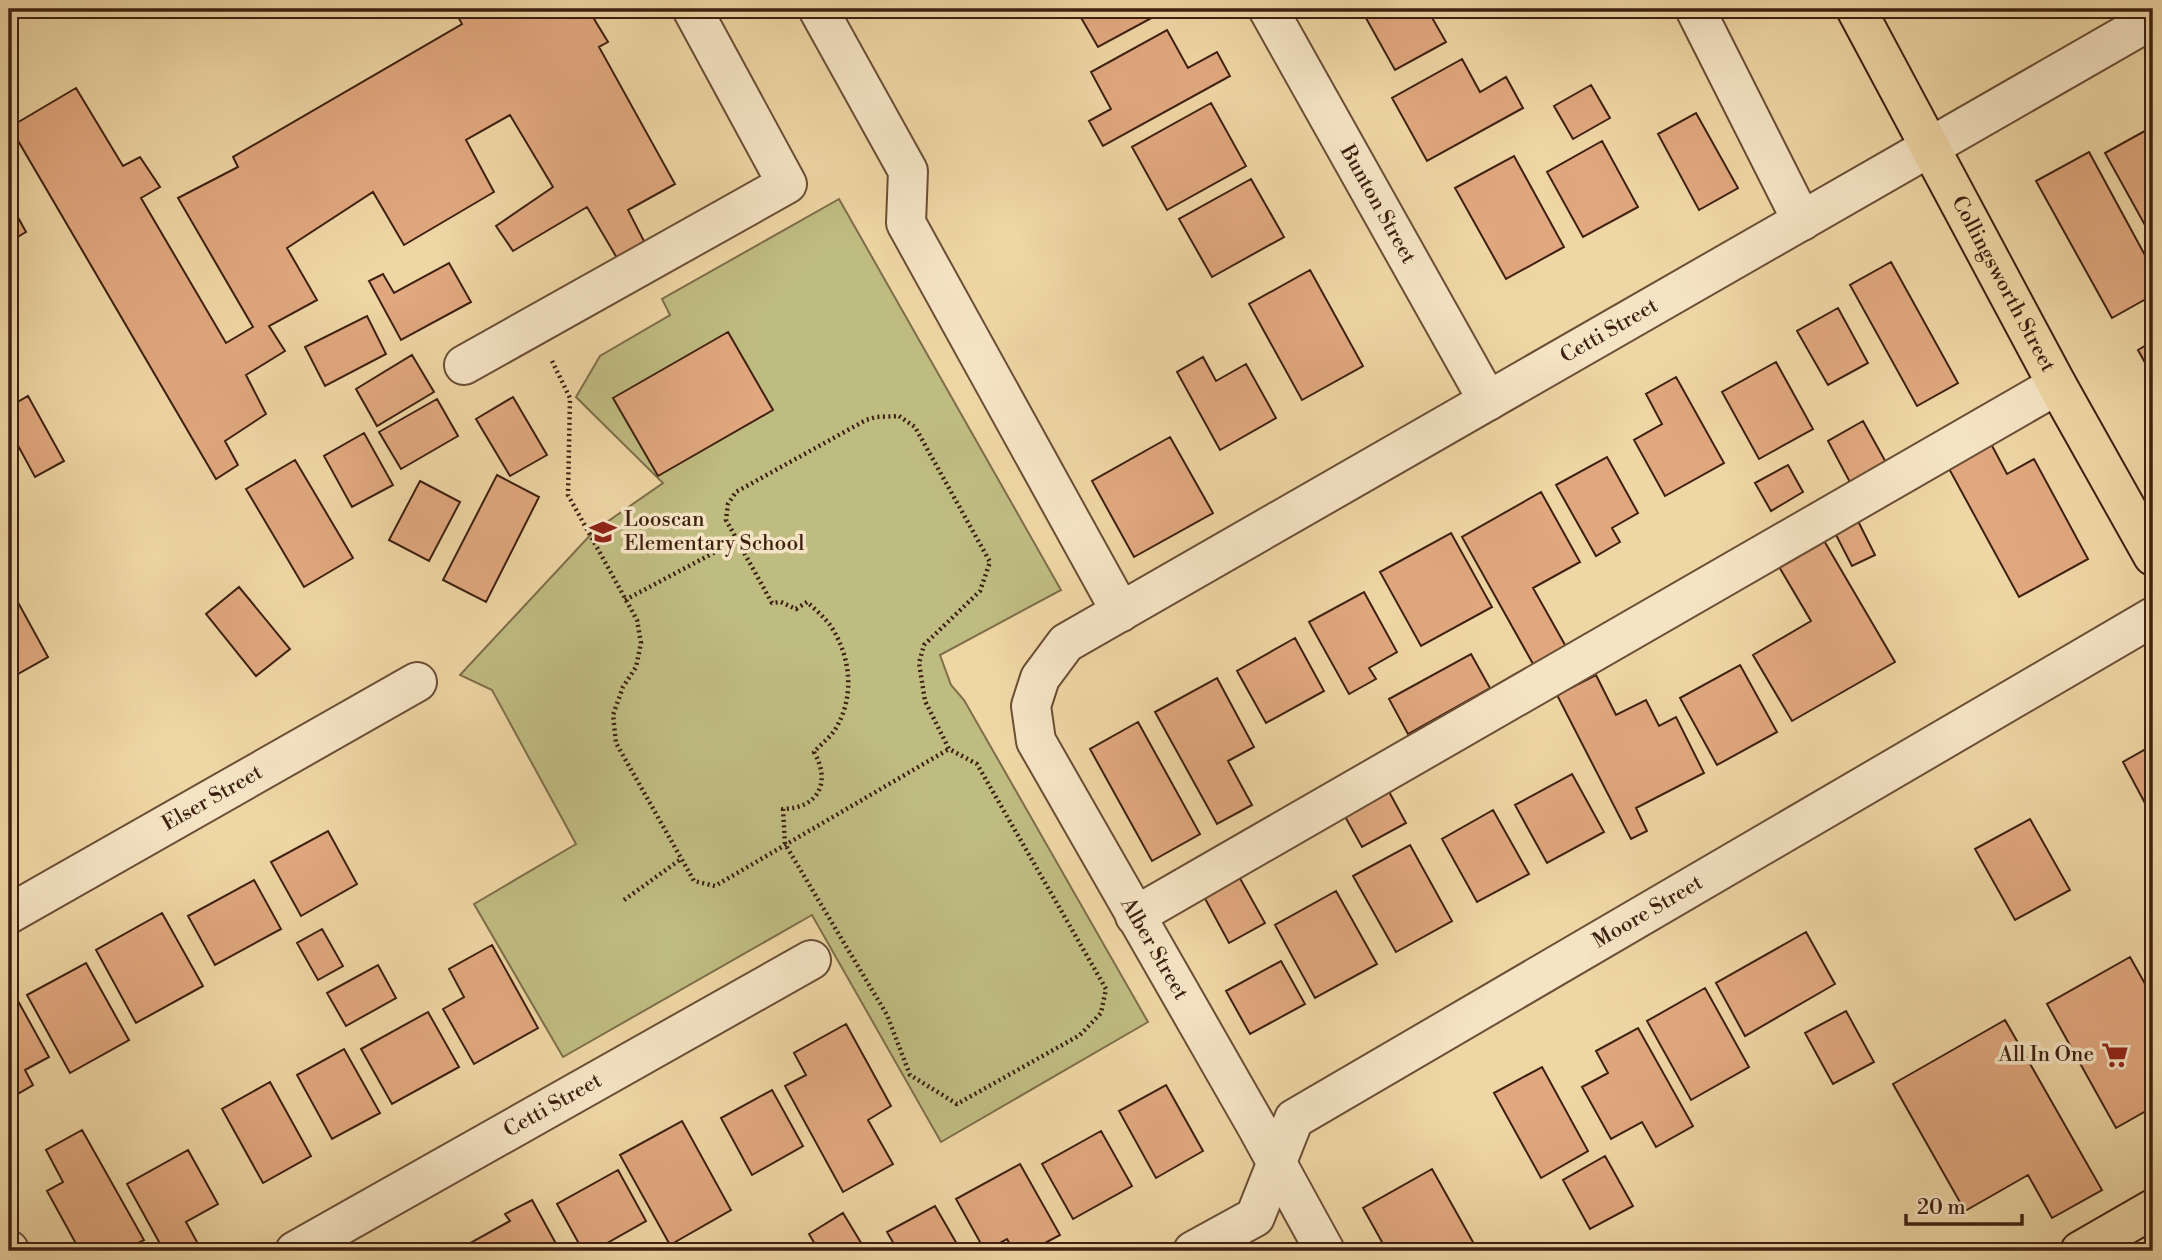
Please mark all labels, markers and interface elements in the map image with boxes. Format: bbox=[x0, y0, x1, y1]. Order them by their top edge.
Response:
street label: Bunton Street bbox=[1333, 139, 1422, 269]
street label: Collingsworth Street bbox=[1945, 192, 2061, 377]
street label: Cetti Street bbox=[1556, 293, 1663, 369]
place label: Looscan Elementary School bbox=[624, 507, 804, 557]
school or university icon: Looscan Elementary School bbox=[588, 517, 618, 547]
street label: Elser Street bbox=[158, 759, 268, 837]
street label: Moore Street bbox=[1588, 870, 1708, 955]
street label: Alber Street bbox=[1114, 892, 1194, 1005]
supermarket icon: All In One bbox=[2100, 1040, 2130, 1070]
place label: All In One bbox=[1997, 1042, 2094, 1068]
street label: Cetti Street bbox=[499, 1067, 607, 1144]
scale bar bbox=[1906, 1183, 2022, 1227]
text: 20 m bbox=[1917, 1195, 1966, 1221]

